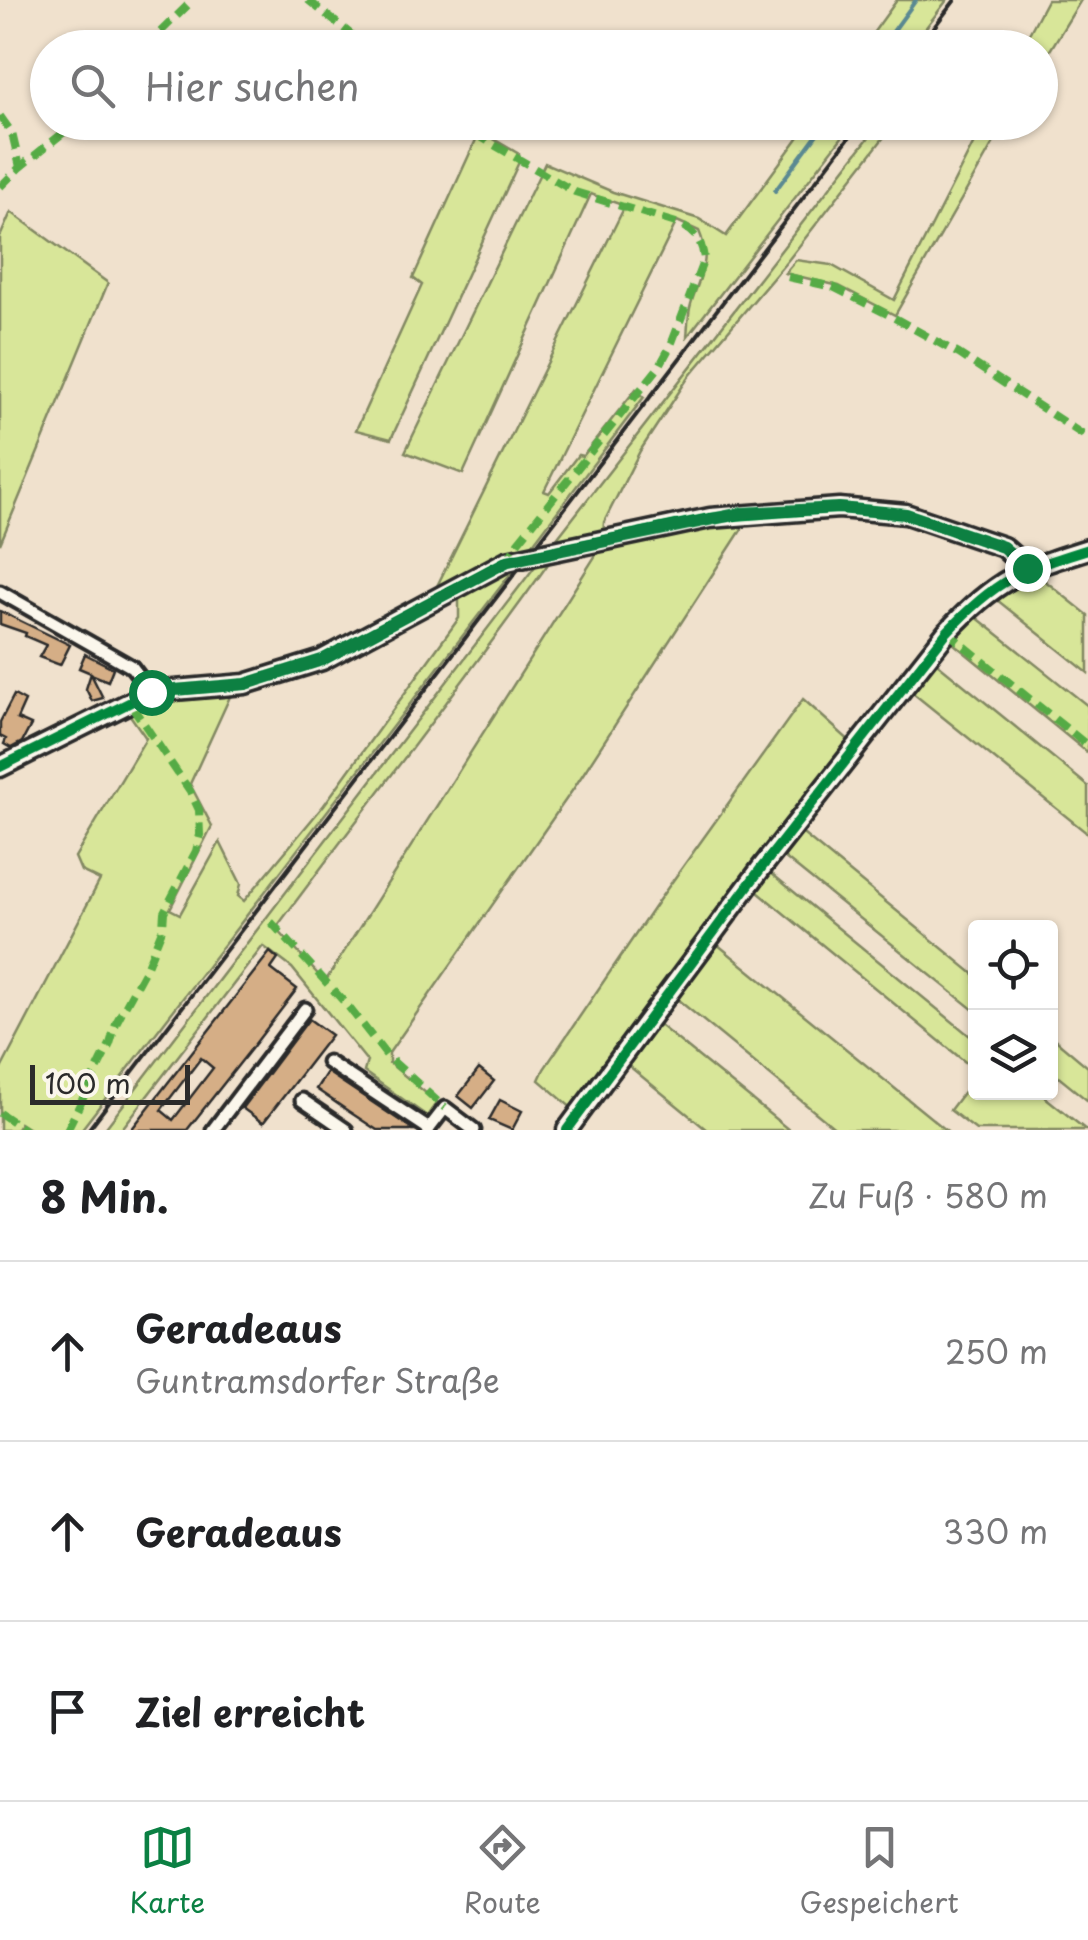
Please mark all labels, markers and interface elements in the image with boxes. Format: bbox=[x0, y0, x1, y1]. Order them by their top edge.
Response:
search box bbox=[30, 30, 1058, 140]
text: Hier suchen bbox=[145, 57, 359, 114]
icon: search bbox=[65, 58, 120, 113]
route end bbox=[1005, 546, 1051, 592]
route start bbox=[129, 670, 175, 716]
map controls bbox=[968, 920, 1058, 1100]
button: locate bbox=[968, 920, 1058, 1010]
button: layers bbox=[968, 1010, 1058, 1100]
scale bar bbox=[30, 1060, 190, 1104]
text: 100 m bbox=[45, 1061, 131, 1104]
text: 8 Min. bbox=[40, 1164, 169, 1227]
text: Zu Fuß · 580 m bbox=[808, 1171, 1048, 1219]
text: Geradeaus bbox=[135, 1299, 342, 1356]
icon: ahead bbox=[40, 1324, 95, 1379]
text: 250 m bbox=[945, 1327, 1048, 1375]
text: Guntramsdorfer Straße bbox=[135, 1356, 500, 1404]
text: Geradeaus bbox=[135, 1503, 342, 1560]
icon: ahead bbox=[40, 1504, 95, 1559]
text: 330 m bbox=[943, 1507, 1048, 1555]
text: Ziel erreicht bbox=[135, 1683, 365, 1740]
icon: arrive bbox=[40, 1684, 95, 1739]
tab: Karte bbox=[129, 1820, 205, 1923]
tab: Route bbox=[464, 1820, 541, 1923]
tab: Gespeichert bbox=[799, 1820, 959, 1923]

